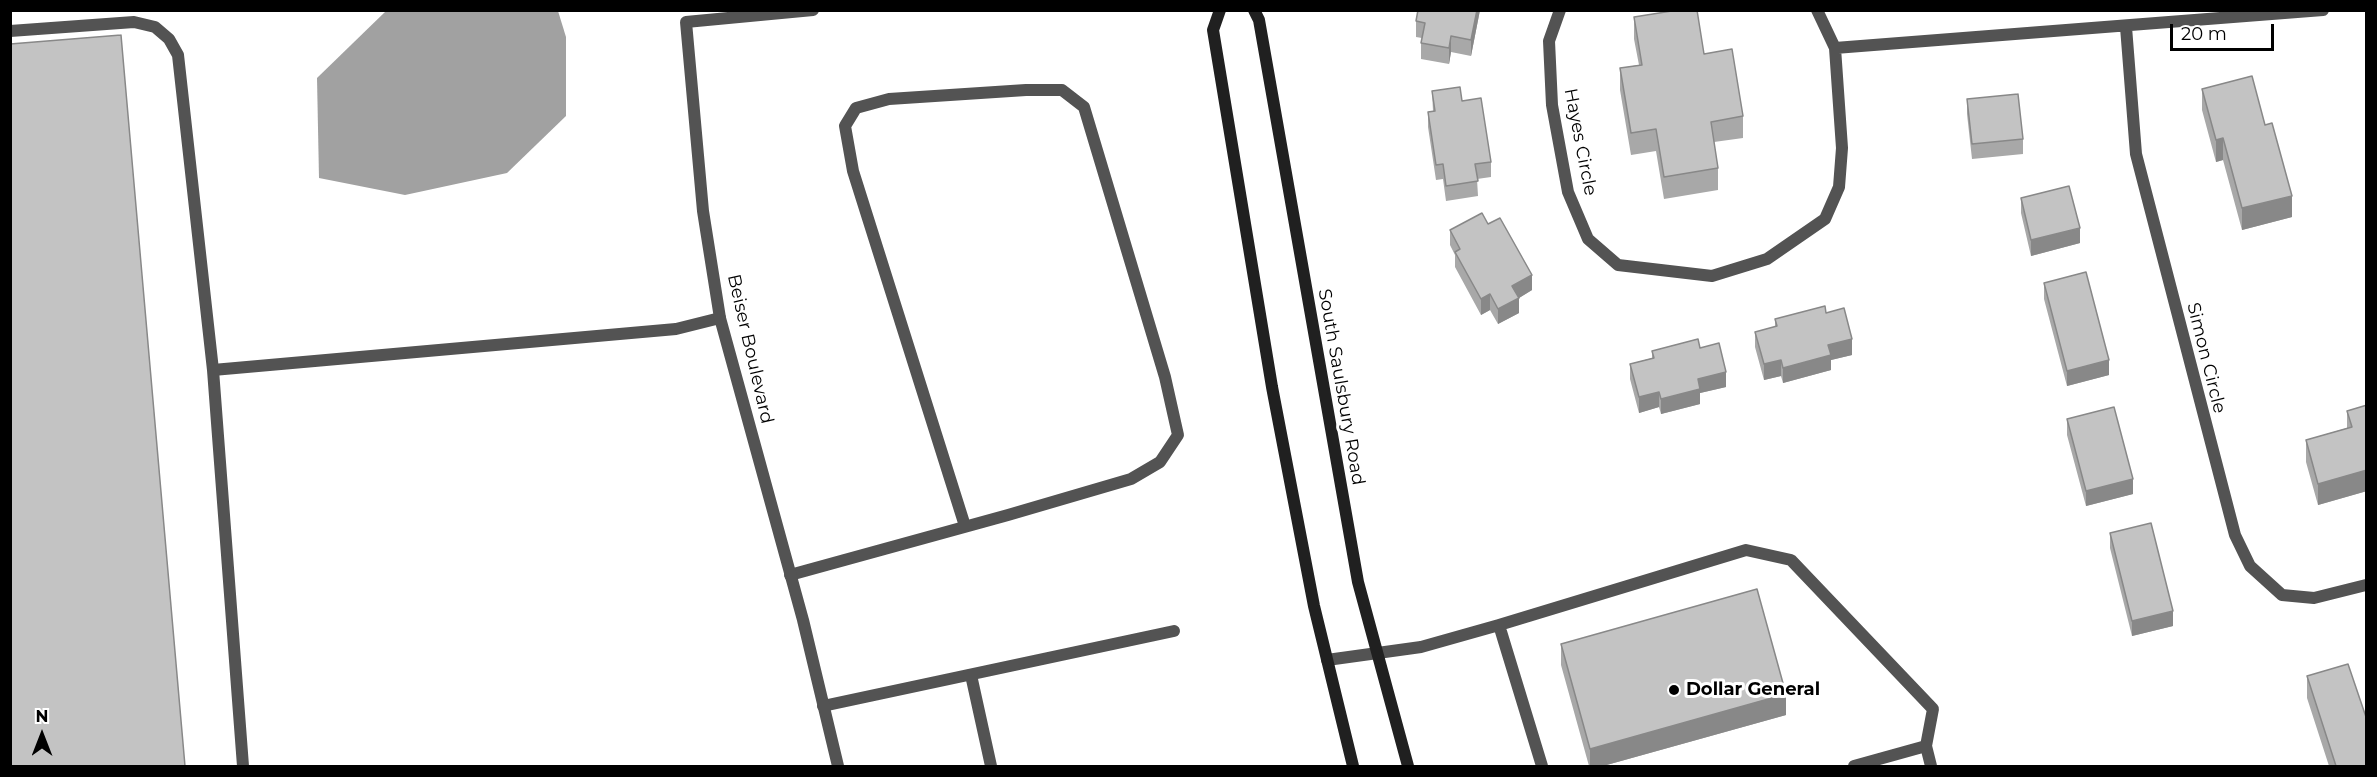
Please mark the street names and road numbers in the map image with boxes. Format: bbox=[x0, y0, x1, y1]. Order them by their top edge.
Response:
street label: Hayes Circle bbox=[1559, 86, 1601, 198]
street label: Beiser Boulevard bbox=[722, 272, 778, 426]
street label: South Saulsbury Road bbox=[1313, 287, 1369, 487]
street label: Simon Circle bbox=[2182, 300, 2230, 416]

